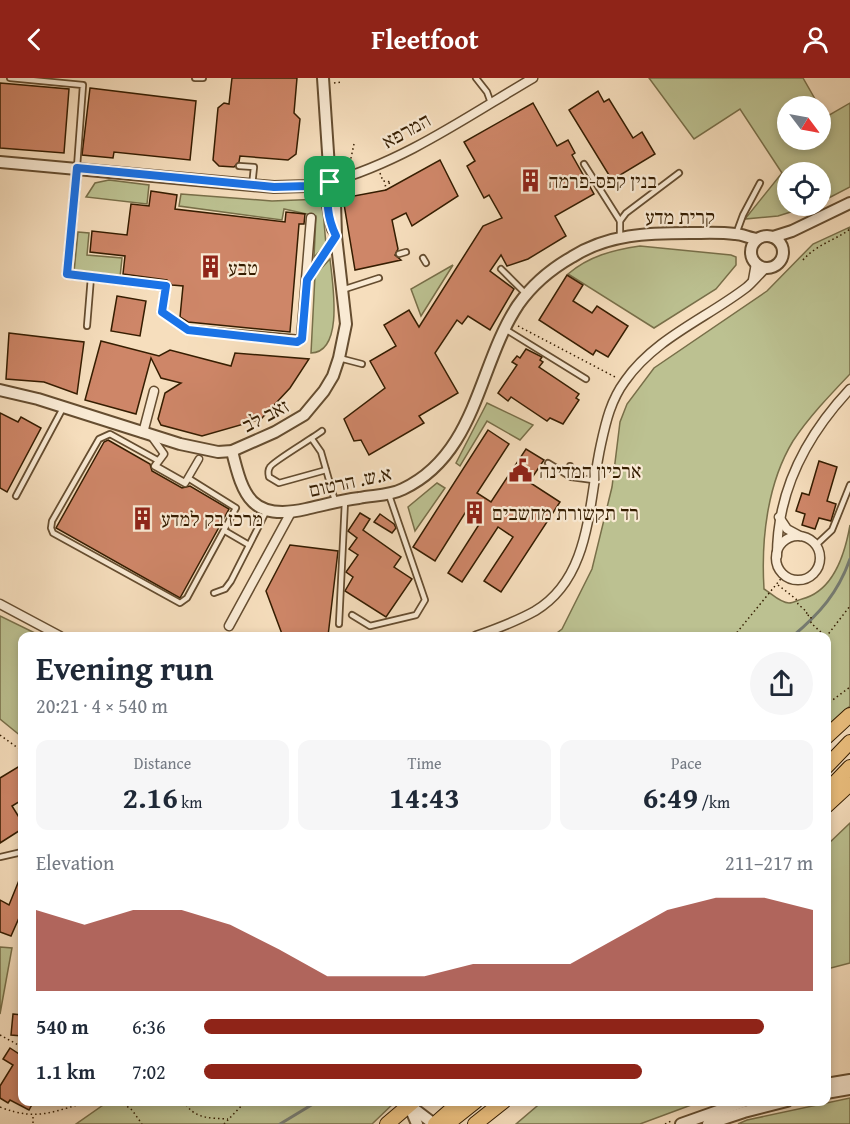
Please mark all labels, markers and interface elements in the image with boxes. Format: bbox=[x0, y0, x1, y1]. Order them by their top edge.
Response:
text: Fleetfoot bbox=[371, 19, 479, 59]
icon: back bbox=[18, 23, 51, 56]
icon: person bbox=[799, 23, 832, 56]
north arrow bbox=[777, 96, 831, 150]
map controls bbox=[777, 96, 831, 216]
street label: המרפא bbox=[376, 105, 436, 155]
pin bbox=[304, 156, 355, 207]
button: locate bbox=[777, 162, 831, 216]
icon: arrive bbox=[313, 165, 346, 198]
place label: בנין קפס-פרמה bbox=[548, 166, 657, 195]
building icon: בנין קפס-פרמה bbox=[517, 167, 543, 193]
street label: קרית מדע bbox=[645, 202, 715, 231]
place label: טבע bbox=[228, 253, 258, 282]
building icon: טבע bbox=[197, 254, 223, 280]
street label: זאב לב bbox=[237, 391, 293, 439]
place label: ארכיון המדינה bbox=[539, 456, 642, 485]
public building icon: ארכיון המדינה bbox=[508, 457, 534, 483]
street label: א.ש. הרטום bbox=[306, 458, 394, 504]
place label: רד תקשורת מחשבים bbox=[492, 498, 639, 527]
building icon: רד תקשורת מחשבים bbox=[461, 499, 487, 525]
place label: מרכז בק למדע bbox=[161, 504, 263, 533]
building icon: מרכז בק למדע bbox=[130, 505, 156, 531]
text: Evening run bbox=[36, 644, 213, 692]
button: share bbox=[750, 652, 813, 715]
text: 20:21 · 4 × 540 m bbox=[36, 691, 168, 720]
text: Distance bbox=[134, 751, 191, 775]
text: Time bbox=[407, 751, 442, 775]
text: Pace bbox=[671, 751, 702, 775]
text: 2.16 bbox=[123, 775, 178, 819]
text: 14:43 bbox=[389, 775, 460, 819]
text: 6:49 bbox=[643, 775, 698, 819]
text: km bbox=[178, 790, 202, 814]
text: /km bbox=[698, 790, 730, 814]
text: Elevation bbox=[36, 848, 114, 877]
text: 211–217 m bbox=[725, 848, 813, 877]
text: 540 m bbox=[36, 1012, 89, 1041]
text: 6:36 bbox=[132, 1012, 166, 1041]
text: 1.1 km bbox=[36, 1057, 95, 1086]
text: 7:02 bbox=[132, 1057, 166, 1086]

